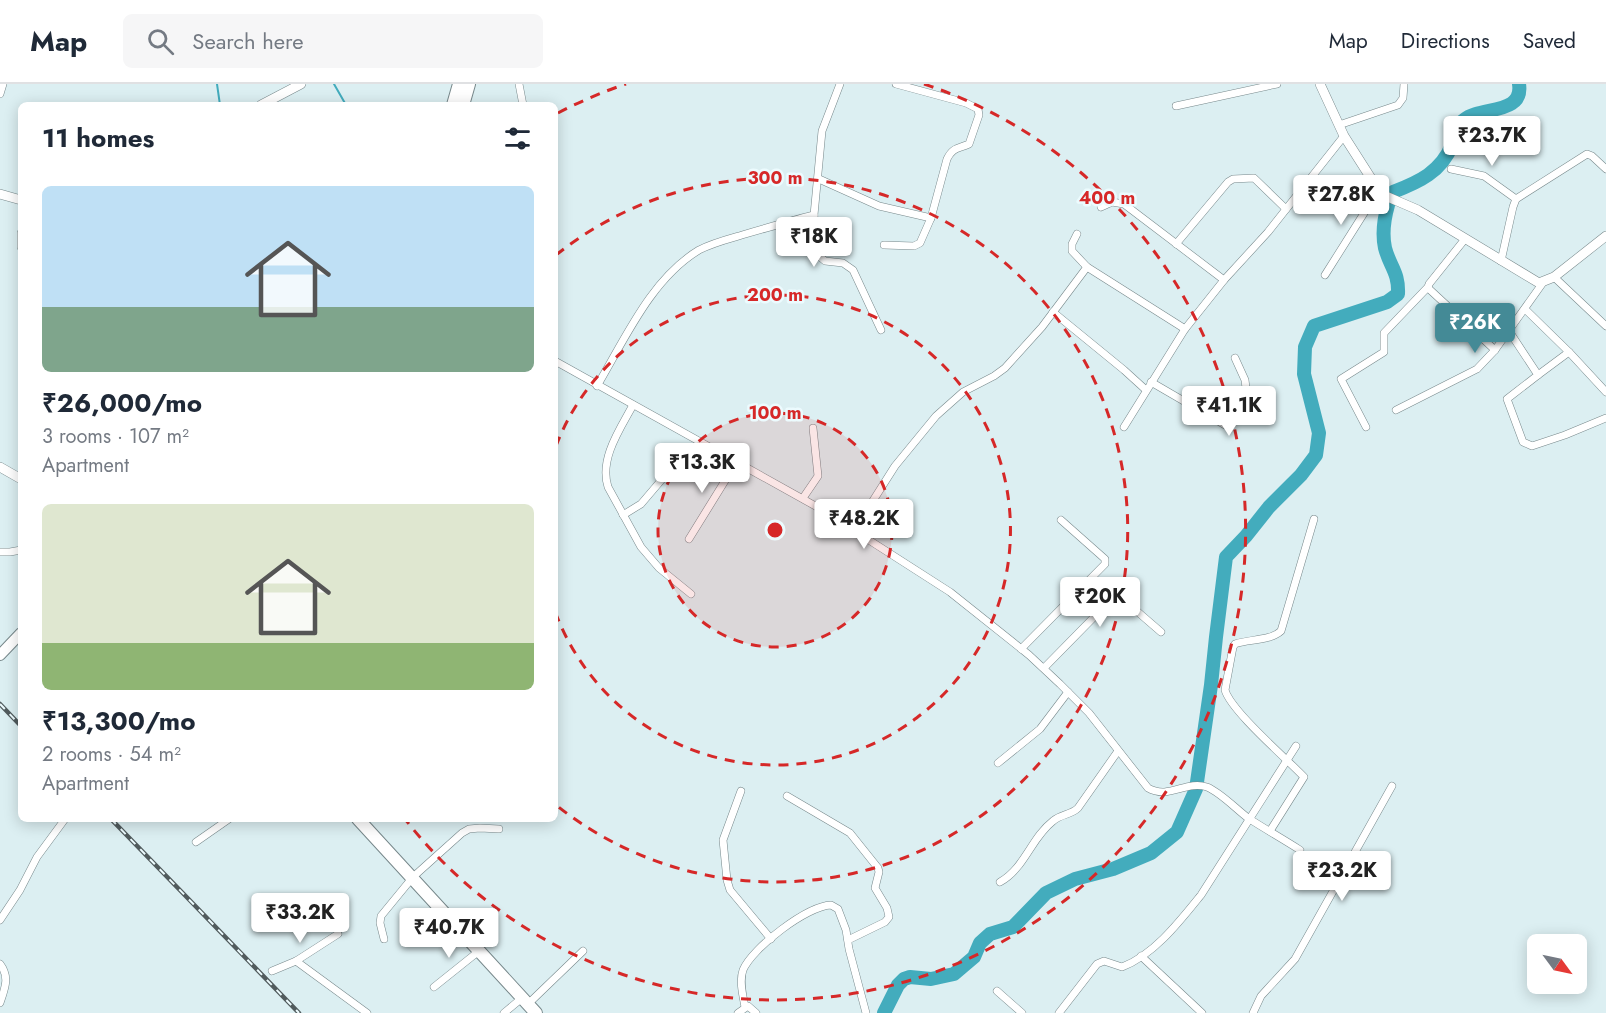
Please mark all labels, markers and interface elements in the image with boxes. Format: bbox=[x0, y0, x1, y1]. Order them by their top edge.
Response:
search box bbox=[123, 14, 543, 68]
text: Map bbox=[30, 21, 87, 62]
icon: search bbox=[144, 25, 177, 58]
text: Search here bbox=[192, 25, 304, 57]
text: Map bbox=[1329, 26, 1368, 56]
text: Directions bbox=[1401, 26, 1490, 56]
text: Saved bbox=[1523, 26, 1576, 56]
pin: ₹23.7K bbox=[1443, 116, 1541, 167]
text: 11 homes bbox=[42, 119, 154, 157]
text: ₹23.7K bbox=[1457, 121, 1527, 150]
icon: filters bbox=[501, 122, 534, 155]
text: 300 m bbox=[747, 165, 803, 191]
pin: ₹27.8K bbox=[1292, 175, 1390, 226]
text: ₹27.8K bbox=[1307, 180, 1375, 209]
text: 400 m bbox=[1079, 185, 1135, 211]
pin: ₹18K bbox=[778, 217, 850, 268]
text: ₹18K bbox=[790, 222, 838, 251]
icon: home bbox=[234, 225, 342, 333]
text: 200 m bbox=[747, 282, 803, 308]
pin: ₹26K bbox=[1439, 303, 1511, 354]
text: ₹26K bbox=[1449, 308, 1501, 337]
text: ₹26,000/mo bbox=[42, 384, 202, 422]
pin: ₹41.1K bbox=[1180, 386, 1278, 437]
text: ₹41.1K bbox=[1196, 391, 1262, 420]
text: 100 m bbox=[748, 400, 802, 426]
text: 3 rooms · 107 m² bbox=[42, 422, 189, 451]
pin: ₹13.3K bbox=[653, 443, 751, 494]
text: ₹13.3K bbox=[669, 448, 735, 477]
text: Apartment bbox=[42, 451, 129, 480]
pin: ₹48.2K bbox=[815, 499, 913, 550]
text: ₹48.2K bbox=[828, 504, 900, 533]
centre of rings bbox=[765, 520, 785, 540]
icon: home bbox=[234, 543, 342, 651]
pin: ₹20K bbox=[1064, 577, 1136, 628]
text: ₹20K bbox=[1074, 582, 1126, 611]
text: ₹13,300/mo bbox=[42, 702, 196, 740]
text: 2 rooms · 54 m² bbox=[42, 740, 181, 769]
text: Apartment bbox=[42, 769, 129, 798]
pin: ₹23.2K bbox=[1293, 851, 1391, 902]
text: ₹23.2K bbox=[1307, 856, 1377, 885]
pin: ₹33.2K bbox=[251, 893, 349, 944]
text: ₹33.2K bbox=[265, 898, 335, 927]
pin: ₹40.7K bbox=[400, 908, 498, 959]
text: ₹40.7K bbox=[413, 913, 485, 942]
north arrow bbox=[1527, 934, 1587, 994]
map controls bbox=[1527, 934, 1587, 994]

